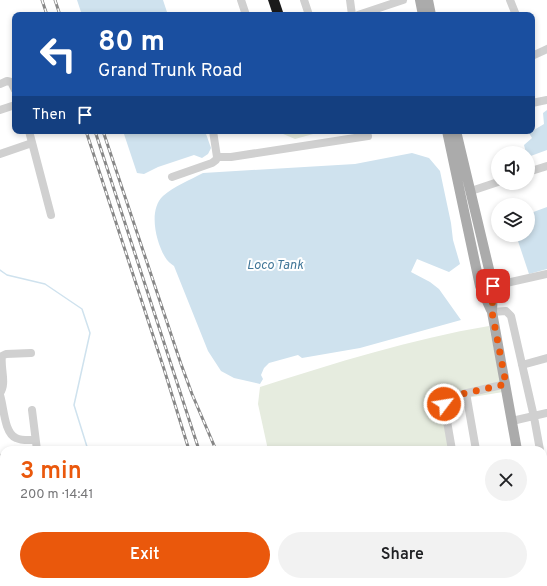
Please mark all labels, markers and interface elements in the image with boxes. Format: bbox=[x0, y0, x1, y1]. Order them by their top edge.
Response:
text: 80 m bbox=[98, 25, 165, 61]
icon: left bbox=[32, 28, 84, 80]
text: Grand Trunk Road bbox=[98, 60, 242, 83]
icon: arrive bbox=[74, 104, 96, 126]
text: Then bbox=[32, 106, 66, 125]
map controls bbox=[491, 146, 535, 242]
button: sound bbox=[491, 146, 535, 190]
button: layers bbox=[491, 198, 535, 242]
water label: Loco Tank bbox=[247, 258, 304, 274]
pin bbox=[476, 269, 510, 303]
icon: arrive bbox=[482, 275, 504, 297]
position arrow bbox=[423, 383, 465, 425]
text: 3 min bbox=[20, 457, 82, 487]
button: close bbox=[485, 459, 527, 501]
text: 200 m · 14:41 bbox=[20, 487, 93, 503]
button: Exit bbox=[20, 532, 270, 578]
button: Share bbox=[278, 532, 527, 578]

